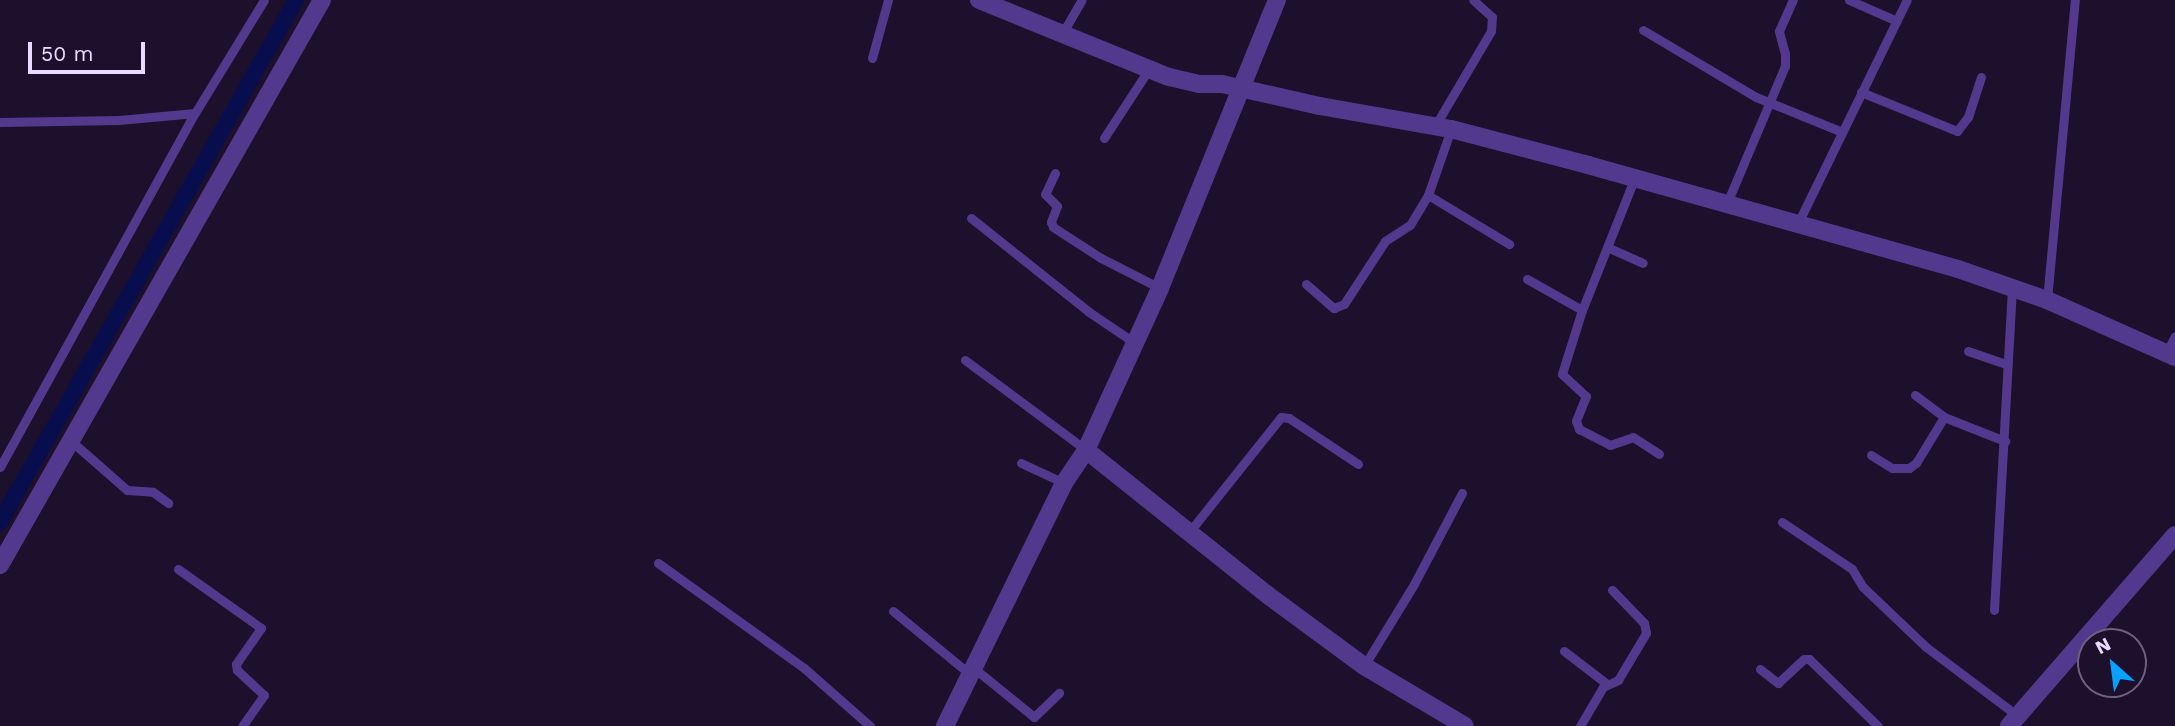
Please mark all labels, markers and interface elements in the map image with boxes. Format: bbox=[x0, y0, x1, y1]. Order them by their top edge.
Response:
scale bar bbox=[32, 28, 149, 72]
text: 50 m bbox=[41, 41, 93, 66]
north arrow bbox=[2077, 628, 2147, 698]
text: N bbox=[2091, 632, 2114, 659]

